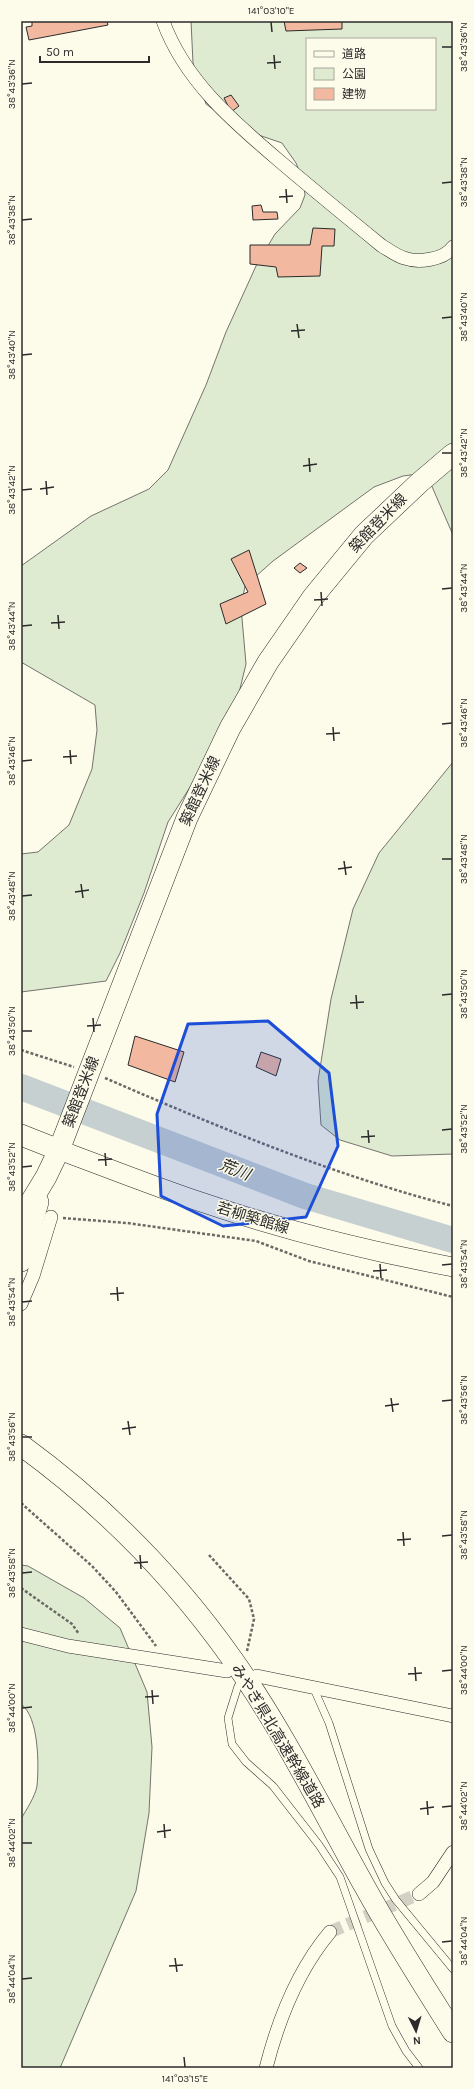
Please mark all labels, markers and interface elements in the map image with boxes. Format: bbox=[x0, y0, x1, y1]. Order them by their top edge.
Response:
text: 141°03'10"E bbox=[248, 5, 294, 17]
text: 38°43'36"N bbox=[458, 22, 470, 72]
scale bar bbox=[40, 38, 149, 64]
legend bbox=[306, 38, 436, 110]
text: 50 m bbox=[46, 45, 74, 59]
text: 道路 bbox=[342, 47, 366, 61]
text: 38°43'36"N bbox=[6, 59, 18, 109]
text: 公園 bbox=[342, 67, 366, 81]
text: 建物 bbox=[342, 87, 366, 101]
text: 38°43'38"N bbox=[458, 157, 470, 207]
text: 38°43'38"N bbox=[6, 195, 18, 245]
text: 38°43'40"N bbox=[458, 292, 470, 342]
text: 38°43'40"N bbox=[6, 330, 18, 380]
text: 38°43'42"N bbox=[458, 428, 470, 478]
text: 38°43'42"N bbox=[6, 465, 18, 515]
street label: 築館登米線 bbox=[345, 490, 411, 556]
text: 38°43'44"N bbox=[458, 563, 470, 613]
text: 38°43'44"N bbox=[6, 601, 18, 651]
text: 38°43'46"N bbox=[458, 698, 470, 748]
text: 38°43'46"N bbox=[6, 736, 18, 786]
street label: 築館登米線 bbox=[176, 753, 224, 829]
text: 38°43'48"N bbox=[458, 834, 470, 884]
text: 38°43'48"N bbox=[6, 871, 18, 921]
text: 38°43'50"N bbox=[458, 969, 470, 1019]
text: 38°43'50"N bbox=[6, 1006, 18, 1056]
street label: 築館登米線 bbox=[59, 1054, 103, 1130]
text: 38°43'52"N bbox=[458, 1104, 470, 1154]
text: 38°43'52"N bbox=[6, 1142, 18, 1192]
water label: 荒川 bbox=[216, 1155, 255, 1185]
street label: 若柳築館線 bbox=[214, 1198, 292, 1238]
text: 38°43'54"N bbox=[458, 1239, 470, 1289]
text: 38°43'54"N bbox=[6, 1277, 18, 1327]
text: 38°43'56"N bbox=[458, 1375, 470, 1425]
text: 38°43'56"N bbox=[6, 1412, 18, 1462]
text: 38°43'58"N bbox=[458, 1510, 470, 1560]
text: 38°43'58"N bbox=[6, 1548, 18, 1598]
text: 38°44'00"N bbox=[458, 1645, 470, 1695]
street label: みやぎ県北高速幹線道路 bbox=[228, 1661, 328, 1811]
text: 38°44'00"N bbox=[6, 1683, 18, 1733]
text: 38°44'02"N bbox=[458, 1781, 470, 1831]
text: 38°44'02"N bbox=[6, 1818, 18, 1868]
text: 38°44'04"N bbox=[458, 1916, 470, 1966]
text: 38°44'04"N bbox=[6, 1954, 18, 2004]
north arrow bbox=[396, 2011, 436, 2051]
text: N bbox=[412, 2034, 421, 2047]
text: 141°03'15"E bbox=[162, 2073, 208, 2085]

